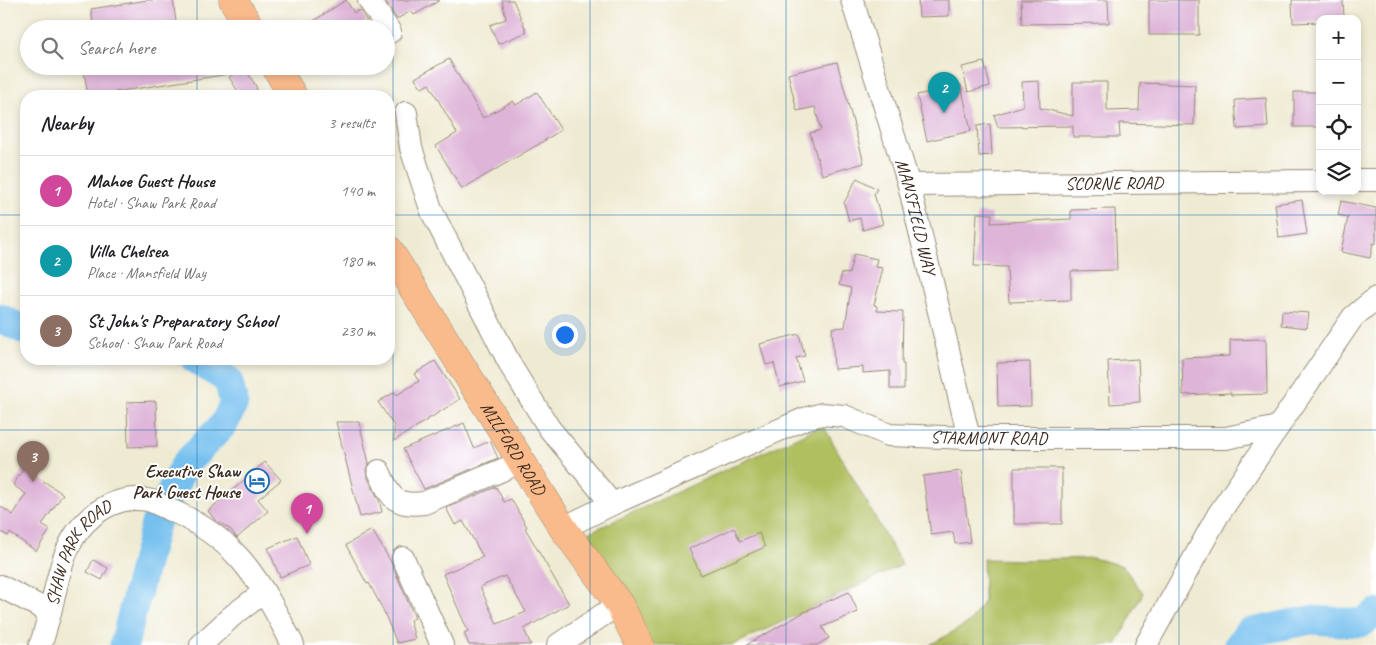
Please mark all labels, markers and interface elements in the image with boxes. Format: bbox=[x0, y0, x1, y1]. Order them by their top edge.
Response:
map controls bbox=[1316, 15, 1361, 195]
button: + bbox=[1316, 15, 1361, 60]
search box bbox=[20, 20, 395, 75]
icon: search bbox=[38, 34, 66, 62]
text: Search here bbox=[78, 36, 155, 60]
button: − bbox=[1316, 60, 1361, 105]
pin: 2 bbox=[928, 72, 960, 113]
button: locate bbox=[1316, 105, 1361, 150]
text: Nearby bbox=[40, 110, 93, 136]
text: 3 results bbox=[328, 113, 375, 133]
button: layers bbox=[1316, 150, 1361, 195]
street label: MANSFIELD WAY bbox=[891, 156, 942, 280]
text: Mahoe Guest House bbox=[87, 169, 214, 193]
street label: SCORNE ROAD bbox=[1065, 172, 1164, 194]
text: 1 bbox=[52, 181, 60, 201]
text: 140 m bbox=[341, 181, 375, 201]
text: Hotel · Shaw Park Road bbox=[87, 193, 215, 213]
text: Villa Chelsea bbox=[87, 239, 168, 263]
text: 2 bbox=[52, 251, 60, 271]
text: 180 m bbox=[341, 251, 375, 271]
text: Place · Mansfield Way bbox=[87, 263, 206, 283]
text: St John's Preparatory School bbox=[87, 309, 277, 333]
text: 3 bbox=[52, 321, 60, 341]
text: 230 m bbox=[341, 321, 375, 341]
your location bbox=[552, 322, 578, 348]
text: School · Shaw Park Road bbox=[87, 333, 222, 353]
street label: MILFORD ROAD bbox=[476, 398, 551, 500]
street label: STARMONT ROAD bbox=[930, 426, 1049, 449]
pin: 3 bbox=[17, 441, 49, 482]
place label: Executive Shaw Park Guest House bbox=[132, 460, 242, 503]
hotel icon: Executive Shaw Park Guest House bbox=[244, 468, 270, 494]
pin: 1 bbox=[291, 493, 323, 534]
street label: SHAW PARK ROAD bbox=[41, 494, 116, 608]

